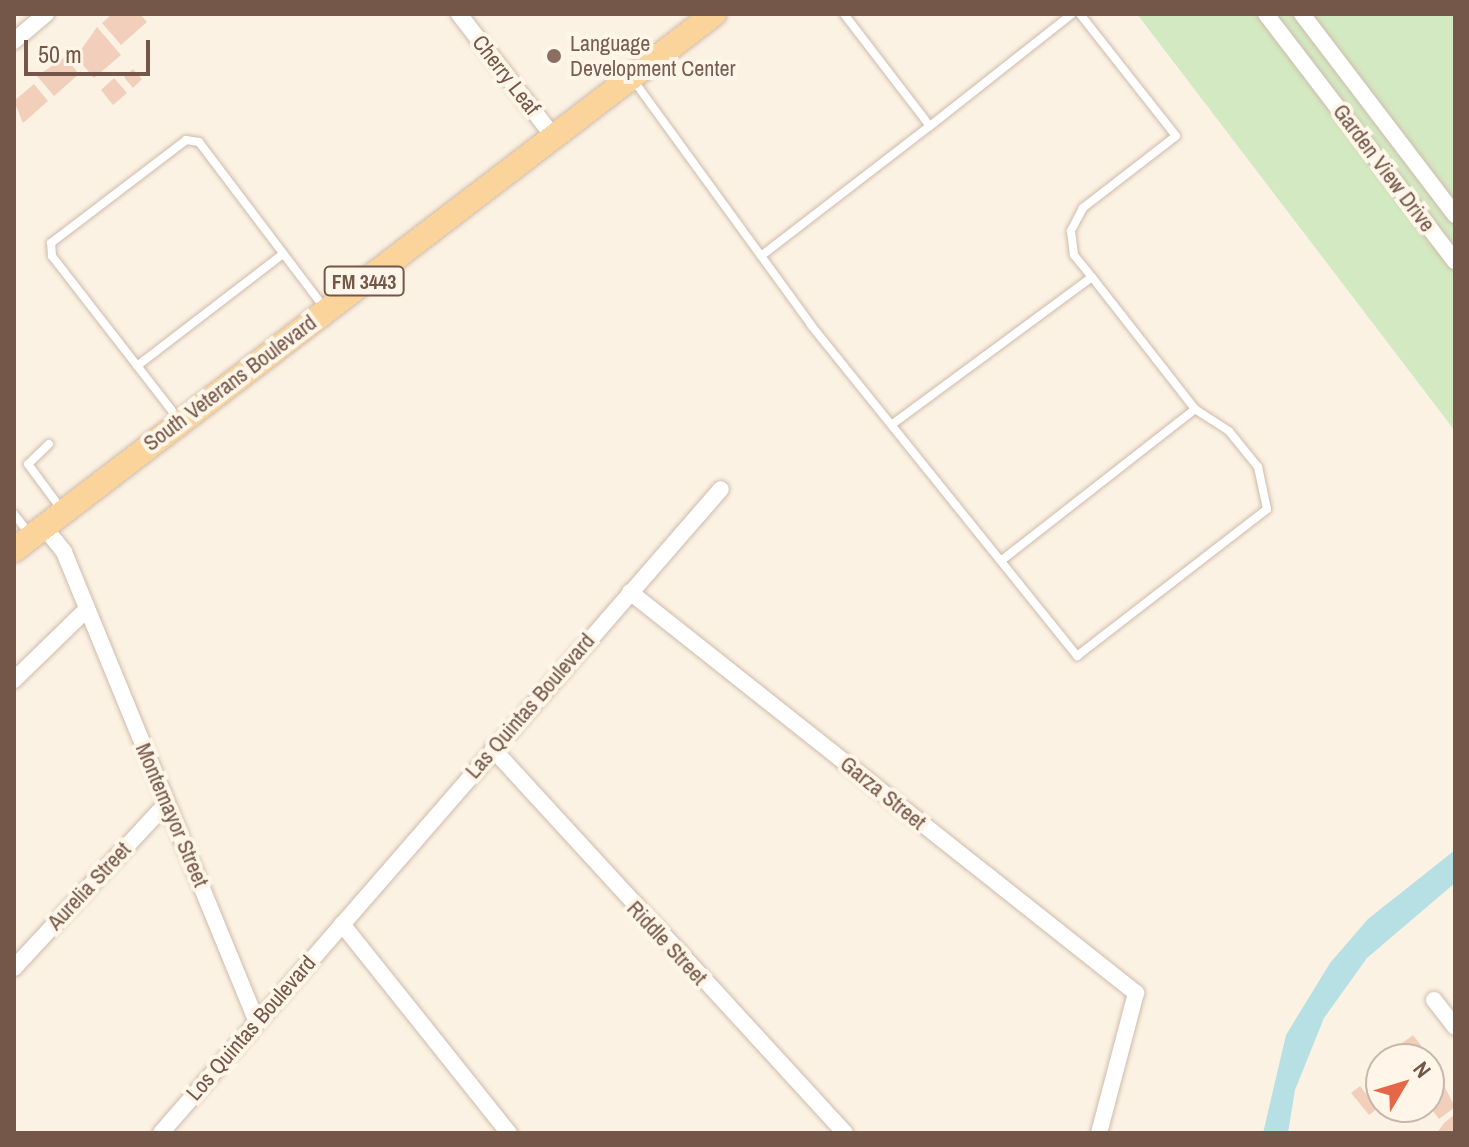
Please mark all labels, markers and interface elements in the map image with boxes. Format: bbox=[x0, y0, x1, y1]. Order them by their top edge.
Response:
scale bar bbox=[28, 24, 154, 74]
street label: Cherry Leaf bbox=[467, 30, 545, 120]
place label: Language Development Center bbox=[570, 30, 735, 82]
text: 50 m bbox=[38, 38, 82, 70]
marker: Language Development Center bbox=[545, 47, 563, 65]
street label: Garden View Drive bbox=[1327, 99, 1441, 237]
road number: FM 3443 bbox=[322, 265, 406, 297]
street label: South Veterans Boulevard bbox=[138, 309, 322, 457]
street label: Las Quintas Boulevard bbox=[460, 628, 600, 784]
street label: Montemayor Street bbox=[130, 739, 214, 891]
street label: Garza Street bbox=[835, 751, 931, 835]
street label: Aurelia Street bbox=[42, 837, 136, 935]
street label: Riddle Street bbox=[621, 895, 713, 991]
street label: Los Quintas Boulevard bbox=[181, 950, 321, 1106]
north arrow bbox=[1365, 1043, 1445, 1123]
text: N bbox=[1407, 1055, 1438, 1084]

